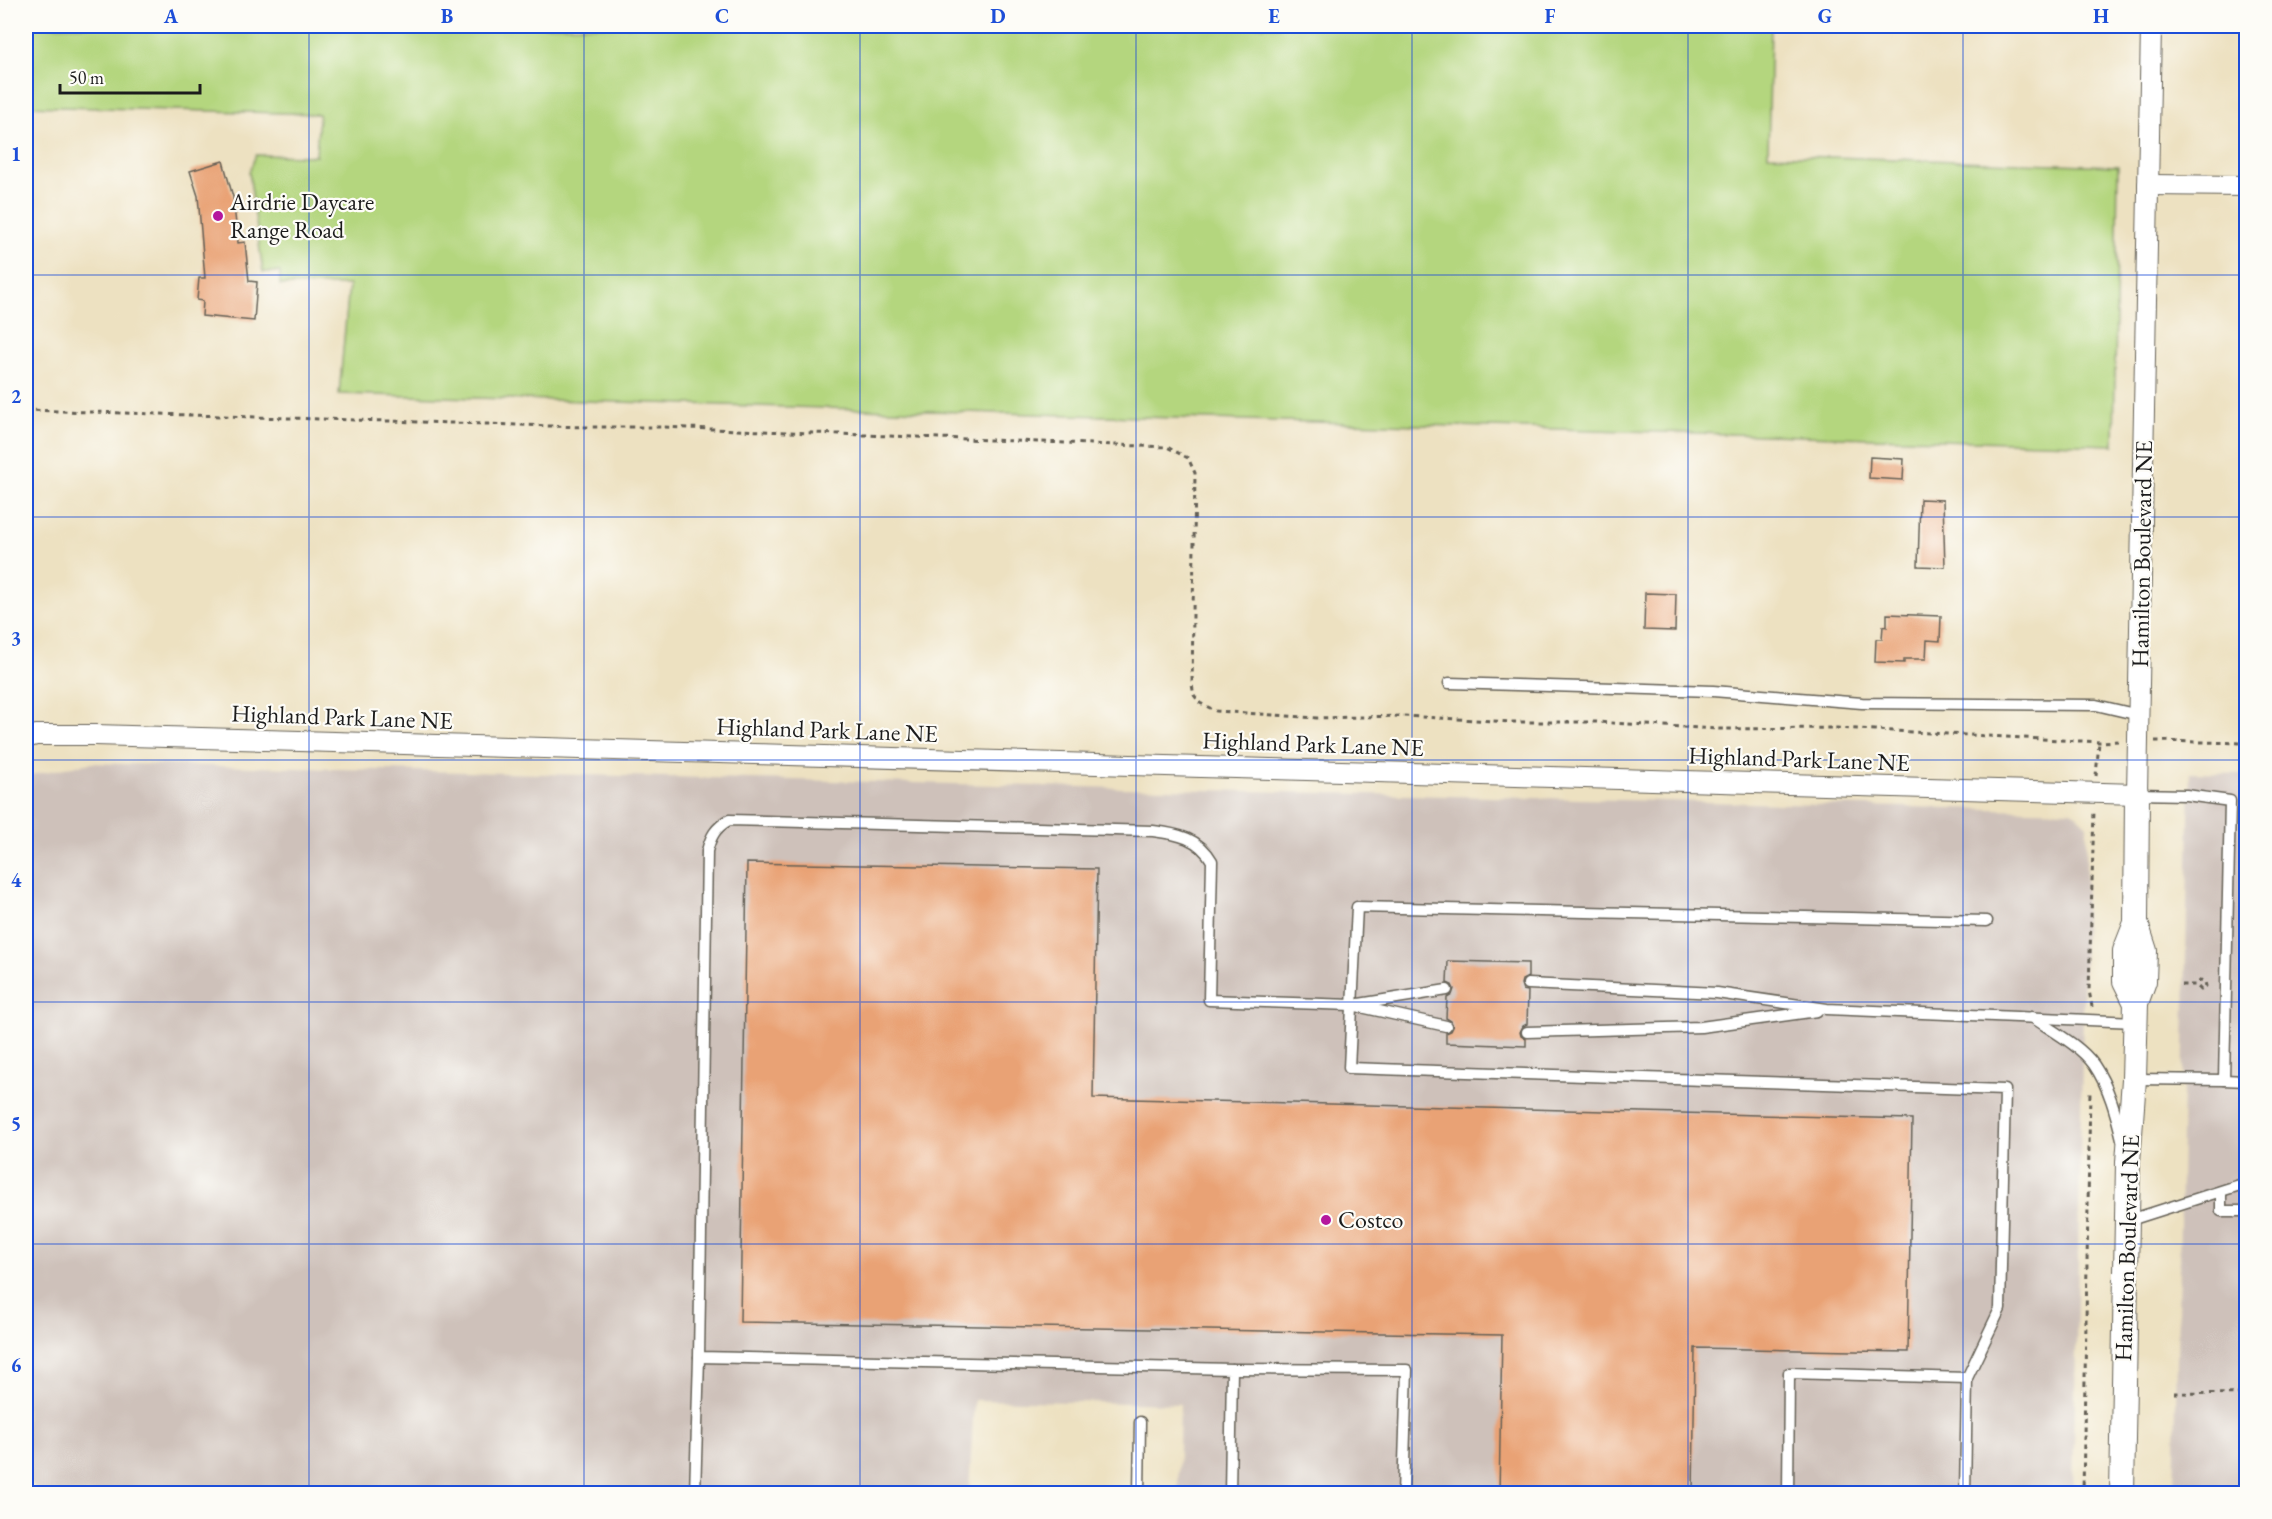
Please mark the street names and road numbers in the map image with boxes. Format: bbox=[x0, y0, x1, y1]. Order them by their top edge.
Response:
street label: Hamilton Boulevard NE bbox=[2124, 440, 2159, 668]
street label: Highland Park Lane NE bbox=[231, 697, 453, 736]
street label: Highland Park Lane NE bbox=[716, 710, 938, 749]
street label: Highland Park Lane NE bbox=[1202, 724, 1424, 763]
street label: Highland Park Lane NE bbox=[1688, 739, 1910, 778]
street label: Hamilton Boulevard NE bbox=[2107, 1134, 2146, 1362]

